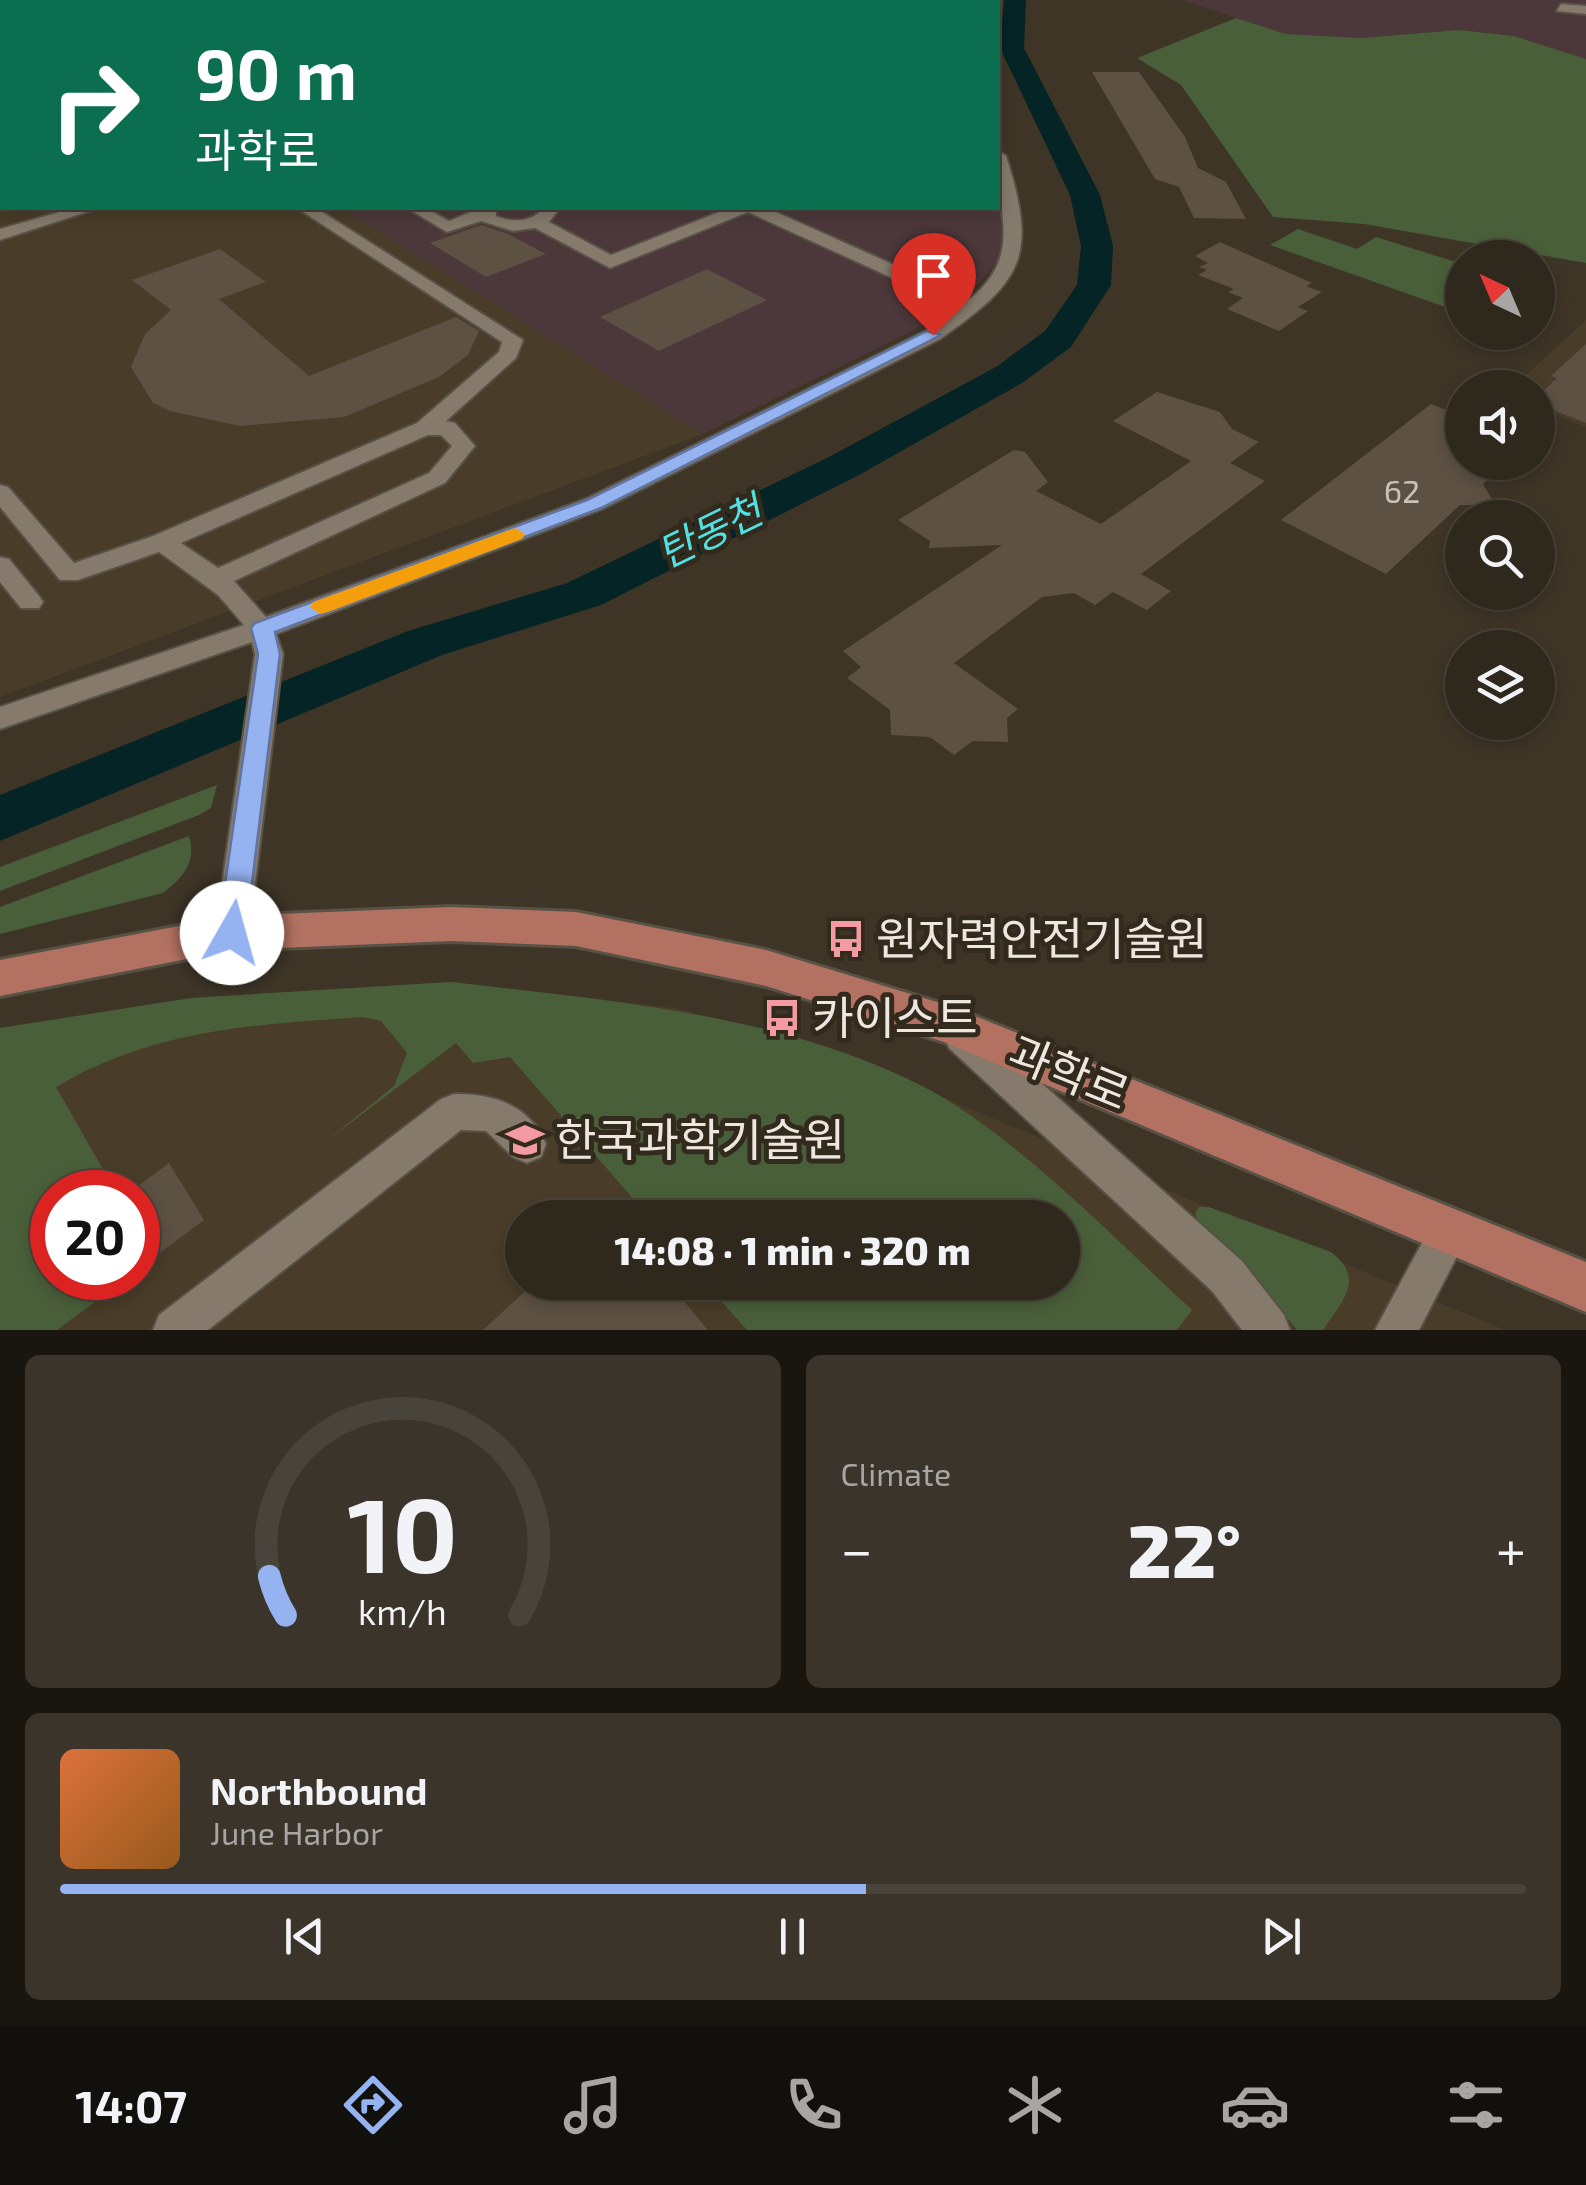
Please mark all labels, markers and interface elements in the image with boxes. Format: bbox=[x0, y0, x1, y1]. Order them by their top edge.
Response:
text: 90 m bbox=[195, 30, 357, 114]
icon: right bbox=[30, 40, 160, 170]
text: 과학로 bbox=[195, 122, 319, 176]
pin bbox=[891, 233, 976, 336]
north arrow bbox=[1445, 240, 1555, 350]
map controls bbox=[1445, 240, 1555, 740]
icon: arrive bbox=[906, 248, 961, 303]
button: sound bbox=[1445, 370, 1555, 480]
house number: 62 bbox=[1384, 471, 1420, 509]
water label: 탄동천 bbox=[649, 483, 773, 576]
button: search bbox=[1445, 500, 1555, 610]
button: layers bbox=[1445, 630, 1555, 740]
position arrow bbox=[180, 881, 284, 985]
place label: 원자력안전기술원 bbox=[876, 910, 1207, 964]
bus stop icon: 원자력안전기술원 bbox=[825, 918, 867, 960]
place label: 카이스트 bbox=[812, 989, 978, 1043]
bus stop icon: 카이스트 bbox=[761, 997, 803, 1039]
street label: 과학로 bbox=[1002, 1023, 1137, 1119]
place label: 한국과학기술원 bbox=[555, 1111, 845, 1165]
school or university icon: 한국과학기술원 bbox=[504, 1119, 546, 1161]
speed limit sign: 20 bbox=[30, 1170, 160, 1300]
text: 14:08 · 1 min · 320 m bbox=[614, 1227, 971, 1273]
text: Climate bbox=[841, 1454, 951, 1492]
text: 10 bbox=[347, 1469, 458, 1594]
text: 22° bbox=[1127, 1503, 1241, 1593]
text: − bbox=[841, 1515, 873, 1581]
text: + bbox=[1496, 1515, 1526, 1581]
text: km/h bbox=[358, 1589, 447, 1632]
text: Northbound bbox=[210, 1767, 428, 1813]
text: June Harbor bbox=[210, 1813, 383, 1851]
icon: previous bbox=[277, 1909, 332, 1964]
icon: pause bbox=[765, 1909, 820, 1964]
icon: next bbox=[1254, 1909, 1309, 1964]
icon: directions bbox=[338, 2070, 408, 2140]
icon: music bbox=[558, 2070, 628, 2140]
icon: phone bbox=[779, 2070, 849, 2140]
icon: climate bbox=[1000, 2070, 1070, 2140]
icon: car bbox=[1220, 2070, 1290, 2140]
icon: filters bbox=[1441, 2070, 1511, 2140]
text: 14:07 bbox=[75, 2078, 187, 2132]

